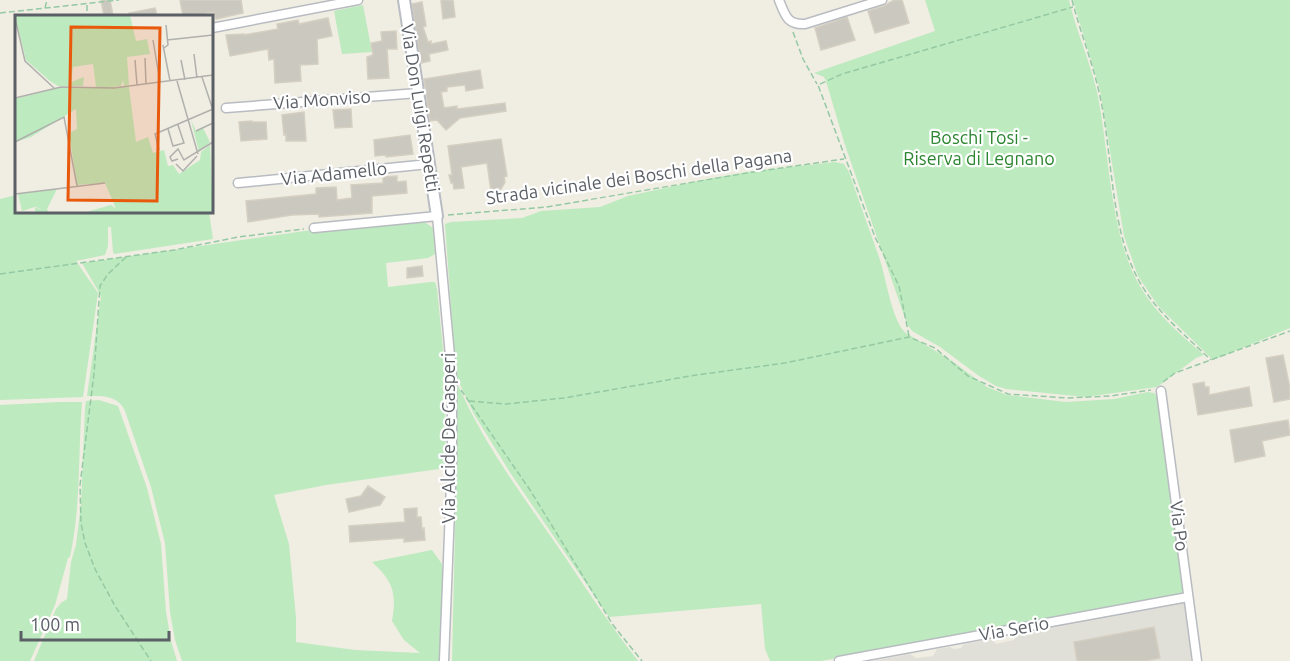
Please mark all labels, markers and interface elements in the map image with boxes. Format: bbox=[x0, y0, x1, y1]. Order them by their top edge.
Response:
inset map bbox=[15, 15, 213, 213]
street label: Via Don Luigi Repetti bbox=[398, 22, 444, 193]
street label: Via Monviso bbox=[273, 86, 371, 112]
park label: Boschi Tosi - Riserva di Legnano bbox=[903, 127, 1055, 168]
street label: Strada vicinale dei Boschi della Pagana bbox=[485, 145, 793, 207]
street label: Via Adamello bbox=[280, 157, 388, 189]
street label: Via Alcide De Gasperi bbox=[438, 353, 458, 523]
street label: Via Po bbox=[1167, 499, 1193, 552]
scale bar bbox=[21, 604, 170, 642]
street label: Via Serio bbox=[977, 612, 1050, 644]
text: 100 m bbox=[30, 614, 80, 634]

